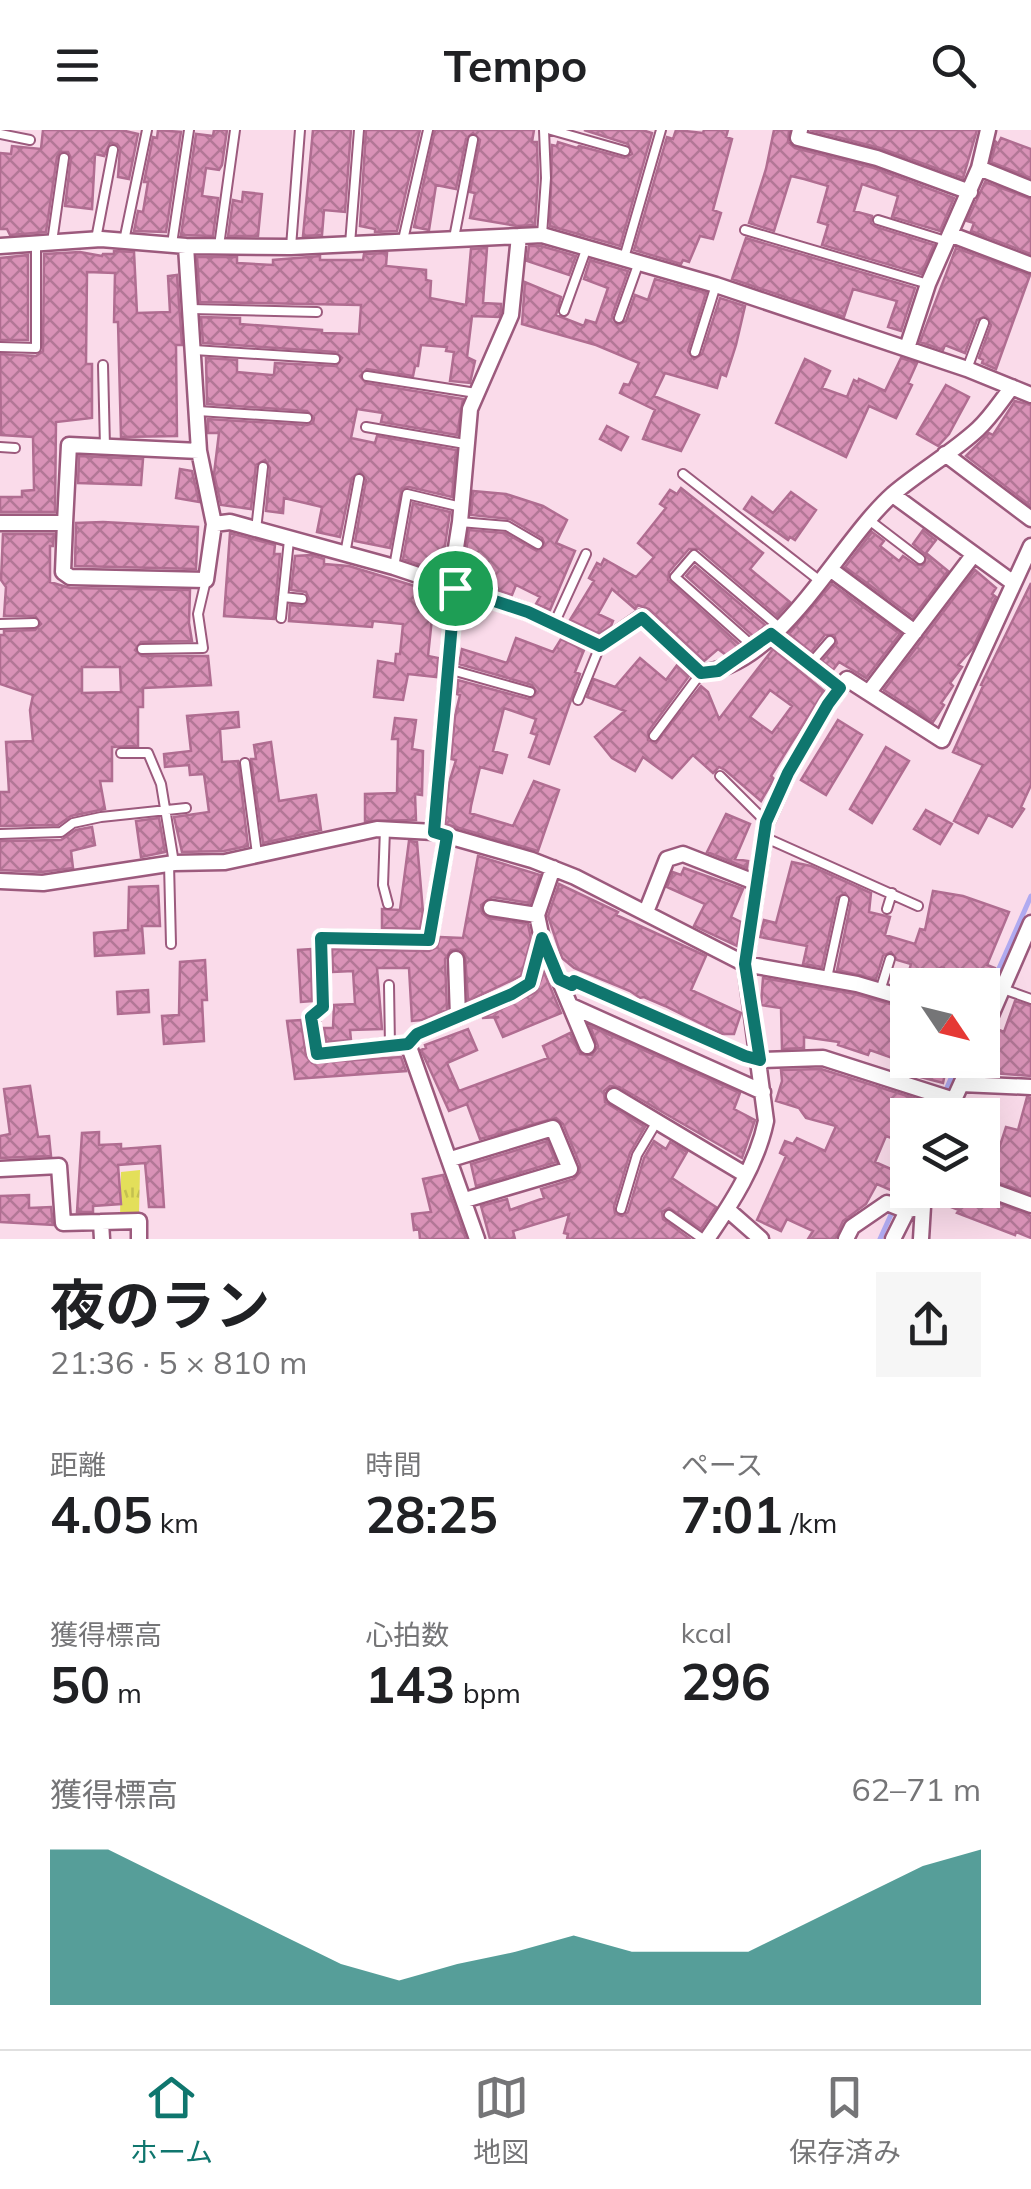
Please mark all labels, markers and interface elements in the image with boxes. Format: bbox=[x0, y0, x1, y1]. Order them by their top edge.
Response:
text: Tempo bbox=[443, 37, 588, 93]
icon: menu bbox=[50, 38, 105, 93]
icon: search bbox=[926, 38, 981, 93]
pin bbox=[413, 546, 498, 631]
icon: arrive bbox=[428, 561, 483, 616]
north arrow bbox=[890, 968, 1000, 1078]
map controls bbox=[890, 968, 1000, 1208]
button: layers bbox=[890, 1098, 1000, 1208]
text: 夜のラン bbox=[50, 1270, 270, 1339]
button: share bbox=[876, 1272, 981, 1377]
text: 21:36 · 5 × 810 m bbox=[50, 1342, 307, 1382]
text: 距離 bbox=[50, 1447, 106, 1482]
text: 時間 bbox=[365, 1447, 421, 1482]
text: ペース bbox=[681, 1447, 763, 1482]
text: 4.05 bbox=[50, 1483, 152, 1546]
text: 28:25 bbox=[365, 1483, 498, 1546]
text: 7:01 bbox=[681, 1483, 783, 1546]
text: km bbox=[152, 1505, 199, 1540]
text: /km bbox=[783, 1505, 837, 1540]
text: kcal bbox=[681, 1615, 732, 1650]
text: 獲得標高 bbox=[50, 1617, 162, 1652]
text: 心拍数 bbox=[365, 1617, 449, 1652]
text: 296 bbox=[681, 1650, 771, 1713]
text: 50 bbox=[50, 1653, 110, 1716]
text: 143 bbox=[365, 1653, 455, 1716]
text: m bbox=[110, 1675, 142, 1710]
text: bpm bbox=[455, 1675, 521, 1710]
text: 62–71 m bbox=[852, 1769, 981, 1809]
text: 獲得標高 bbox=[50, 1774, 178, 1814]
tab: ホーム bbox=[130, 2070, 213, 2170]
tab: 地図 bbox=[473, 2070, 529, 2170]
tab: 保存済み bbox=[789, 2070, 901, 2170]

